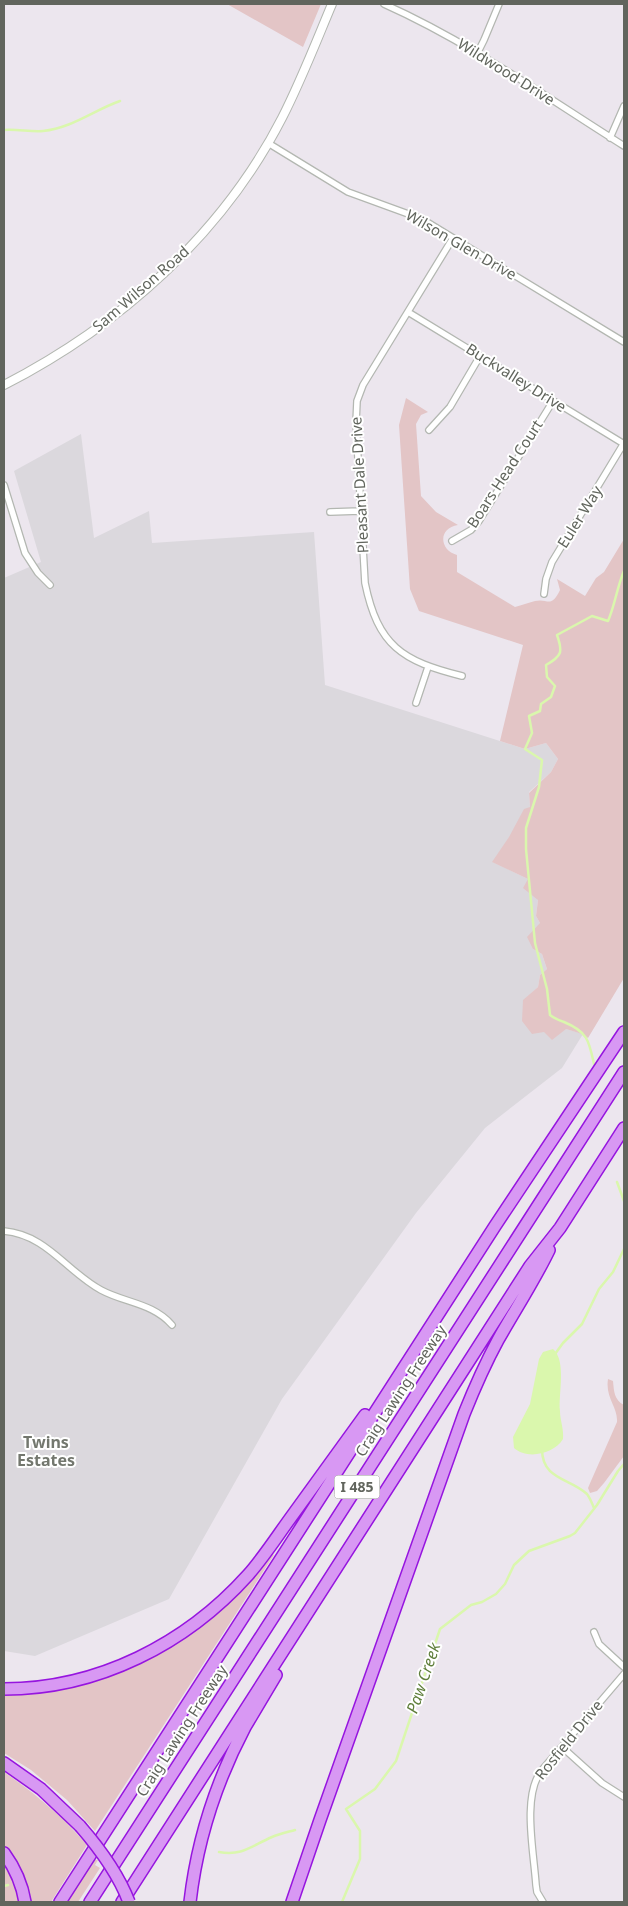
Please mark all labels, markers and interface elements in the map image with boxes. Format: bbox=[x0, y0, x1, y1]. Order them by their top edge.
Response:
street label: Wildwood Drive bbox=[454, 33, 559, 109]
street label: Wilson Glen Drive bbox=[403, 204, 520, 284]
street label: Sam Wilson Road bbox=[88, 241, 193, 336]
street label: Buckvalley Drive bbox=[463, 338, 571, 416]
street label: Boars Head Court bbox=[462, 415, 547, 531]
street label: Pleasant Dale Drive bbox=[345, 416, 373, 554]
street label: Euler Way bbox=[552, 481, 606, 551]
street label: Craig Lawing Freeway bbox=[350, 1320, 450, 1460]
district label: Twins Estates bbox=[17, 1431, 75, 1471]
road number: I 485 bbox=[334, 1475, 380, 1498]
water label: Paw Creek bbox=[401, 1639, 446, 1716]
street label: Craig Lawing Freeway bbox=[131, 1660, 231, 1800]
street label: Rosfield Drive bbox=[530, 1695, 607, 1783]

